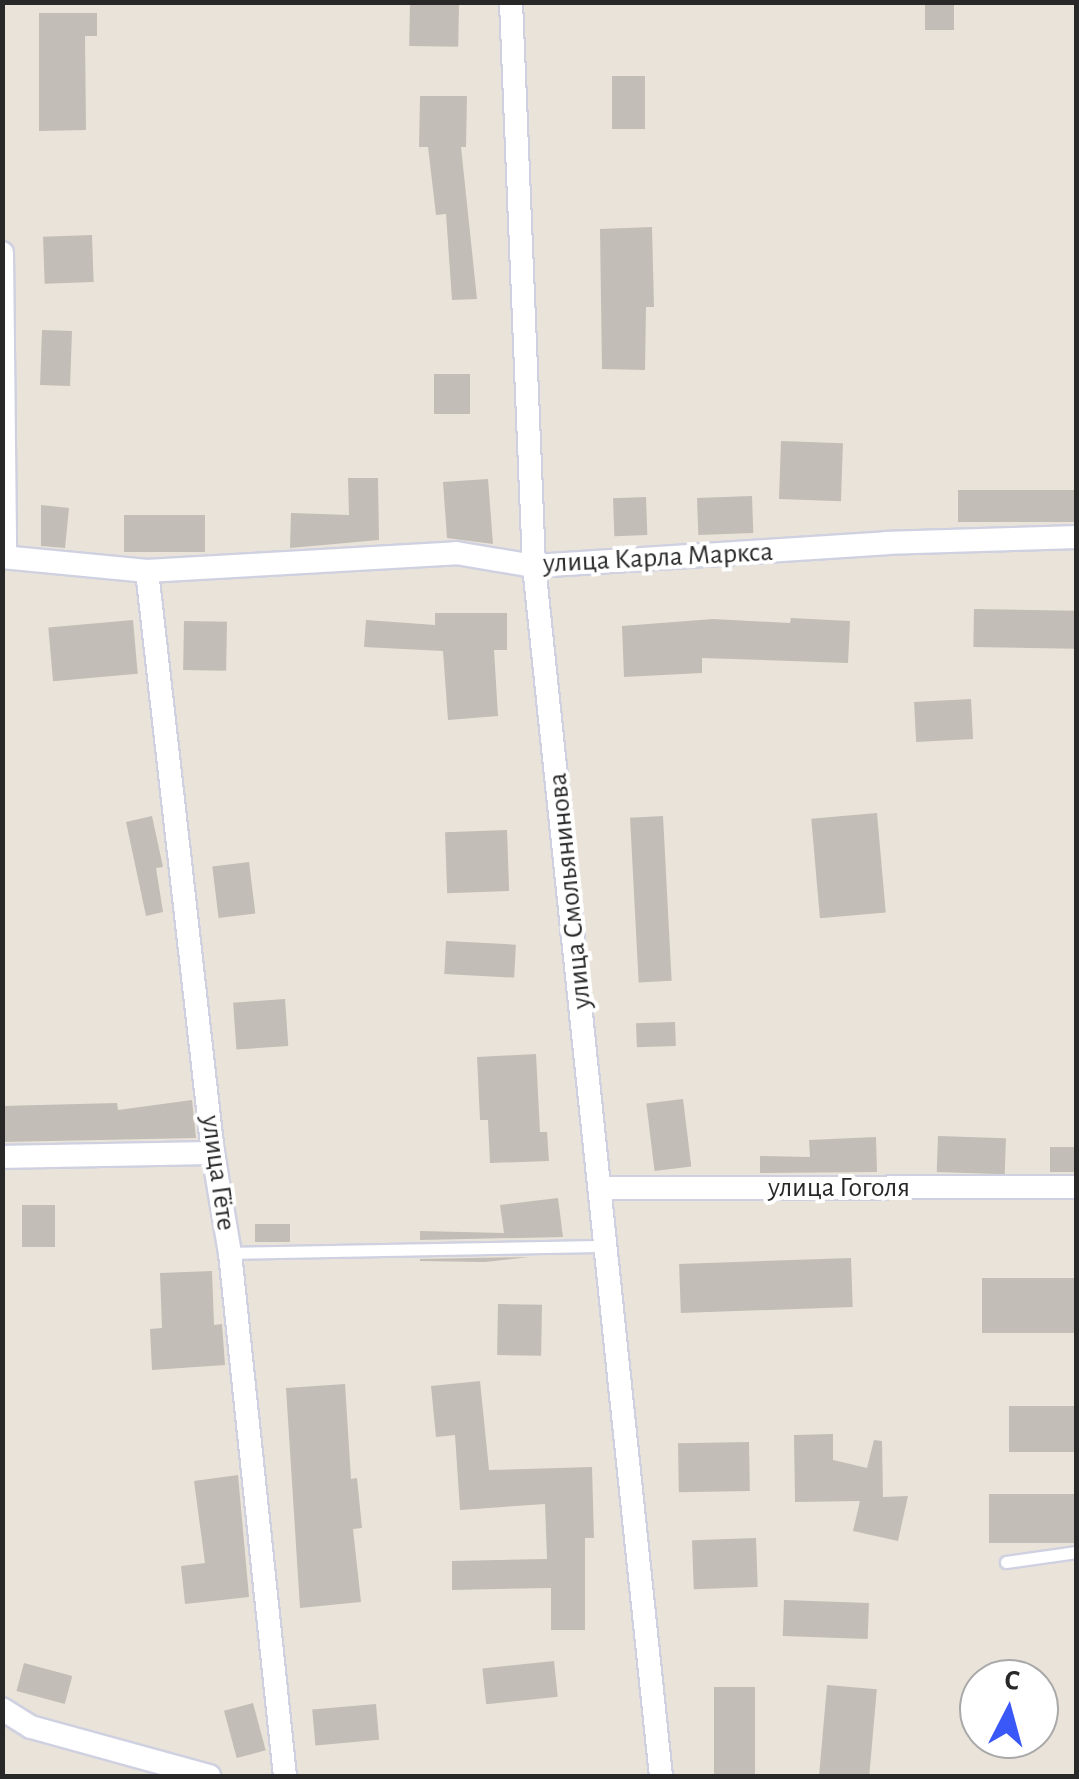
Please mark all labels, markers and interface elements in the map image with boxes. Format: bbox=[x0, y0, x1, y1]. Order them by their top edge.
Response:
street label: улица Карла Маркса bbox=[542, 535, 774, 581]
street label: улица Смольянинова bbox=[541, 771, 599, 1011]
street label: улица Гёте bbox=[193, 1113, 243, 1233]
street label: улица Гоголя bbox=[768, 1171, 910, 1205]
north arrow bbox=[959, 1659, 1059, 1759]
text: С bbox=[1003, 1666, 1021, 1696]

